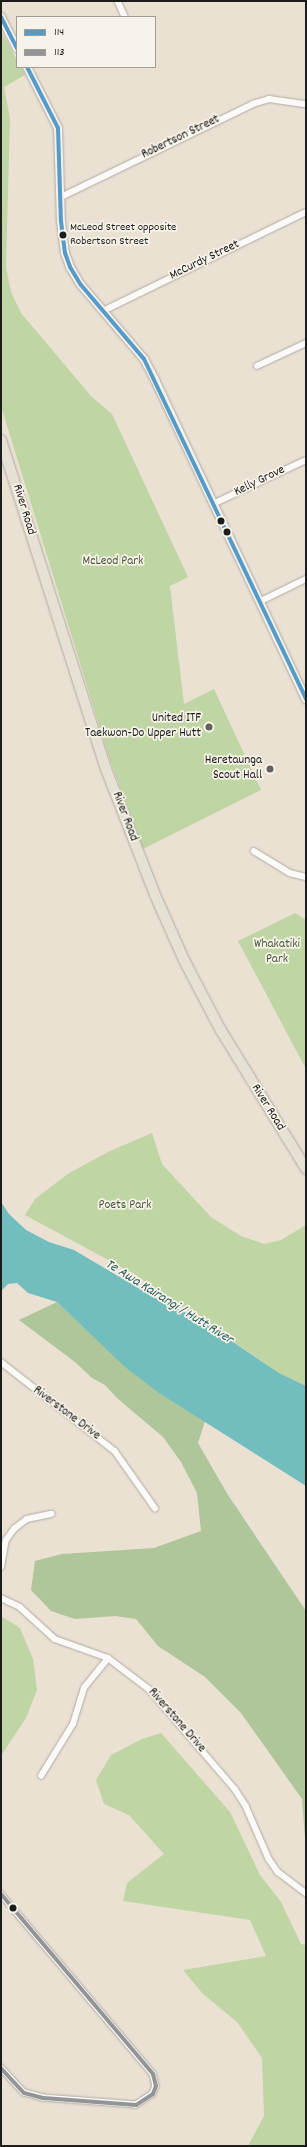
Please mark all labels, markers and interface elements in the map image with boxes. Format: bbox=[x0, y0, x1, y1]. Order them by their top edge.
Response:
legend bbox=[16, 16, 156, 68]
text: 114 bbox=[54, 24, 64, 41]
text: 113 bbox=[54, 44, 65, 61]
street label: Robertson Street bbox=[139, 112, 223, 164]
place label: McLeod Street opposite Robertson Street bbox=[70, 221, 176, 249]
marker: McLeod Street opposite Robertson Street bbox=[58, 230, 68, 240]
street label: McCurdy Street bbox=[168, 237, 242, 285]
street label: Kelly Grove bbox=[232, 463, 288, 501]
street label: River Road bbox=[8, 483, 38, 537]
unlabelled marker bbox=[216, 516, 226, 526]
unlabelled marker bbox=[222, 527, 232, 537]
park label: McLeod Park bbox=[83, 554, 143, 570]
place label: United ITF Taekwon-Do Upper Hutt bbox=[85, 712, 201, 743]
marker: United ITF Taekwon-Do Upper Hutt bbox=[204, 722, 214, 732]
place label: Heretaunga Scout Hall bbox=[205, 754, 262, 785]
marker: Heretaunga Scout Hall bbox=[265, 764, 275, 774]
street label: River Road bbox=[107, 790, 141, 844]
park label: Whakatiki Park bbox=[254, 938, 300, 969]
street label: River Road bbox=[247, 1082, 287, 1134]
park label: Poets Park bbox=[99, 1198, 151, 1214]
water label: Te Awa Kairangi / Hutt River bbox=[102, 1256, 236, 1348]
street label: Riverstone Drive bbox=[29, 1384, 103, 1444]
street label: Riverstone Drive bbox=[144, 1686, 208, 1756]
unlabelled marker bbox=[8, 1903, 18, 1913]

